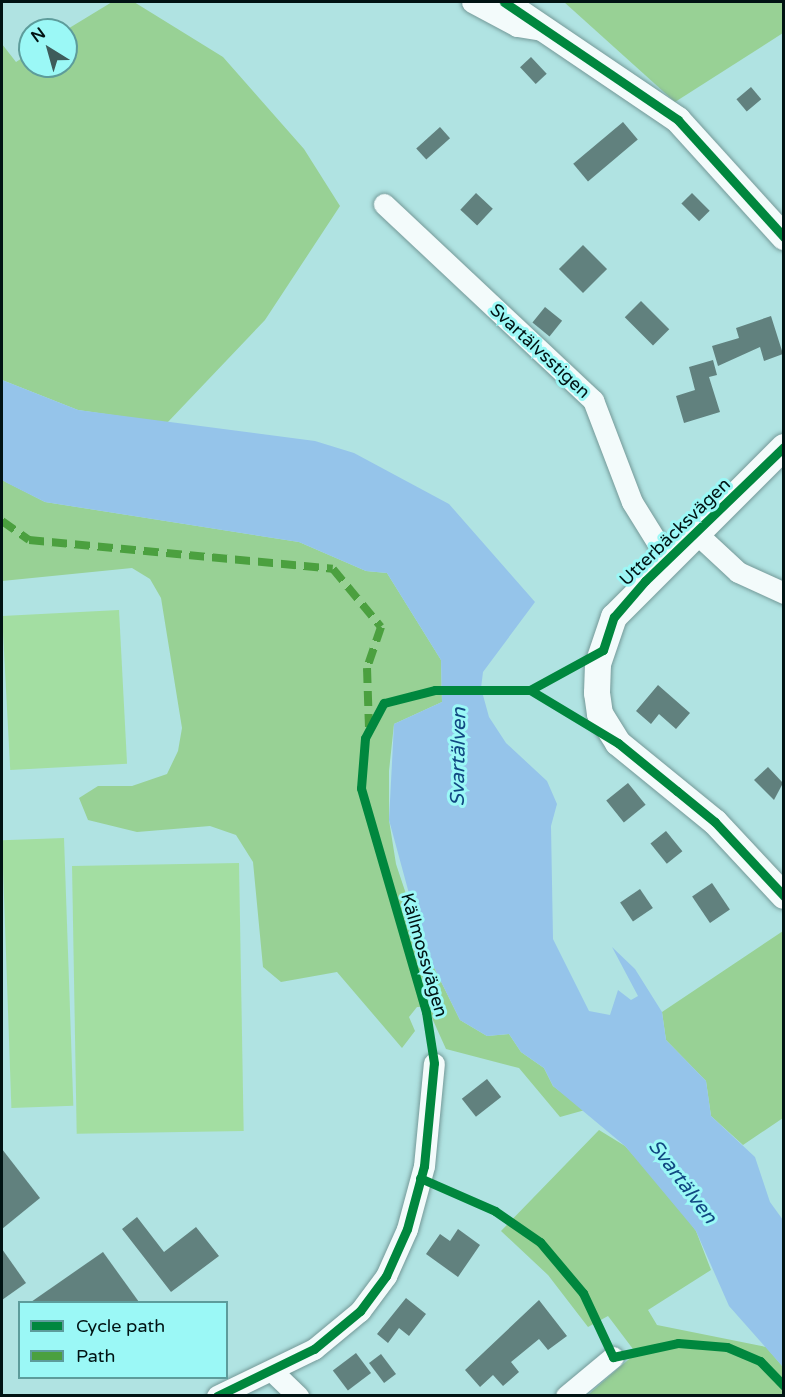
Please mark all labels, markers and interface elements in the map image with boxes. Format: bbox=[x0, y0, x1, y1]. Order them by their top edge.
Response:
north arrow bbox=[18, 18, 78, 78]
text: N bbox=[27, 23, 50, 47]
street label: Svartälvsstigen bbox=[485, 299, 595, 403]
street label: Utterbäcksvägen bbox=[615, 474, 735, 590]
water label: Svartälven bbox=[446, 707, 472, 807]
street label: Källmossvägen bbox=[396, 891, 452, 1019]
water label: Svartälven bbox=[643, 1135, 721, 1229]
legend bbox=[18, 1301, 228, 1379]
text: Cycle path bbox=[76, 1315, 165, 1337]
text: Path bbox=[76, 1345, 115, 1367]

